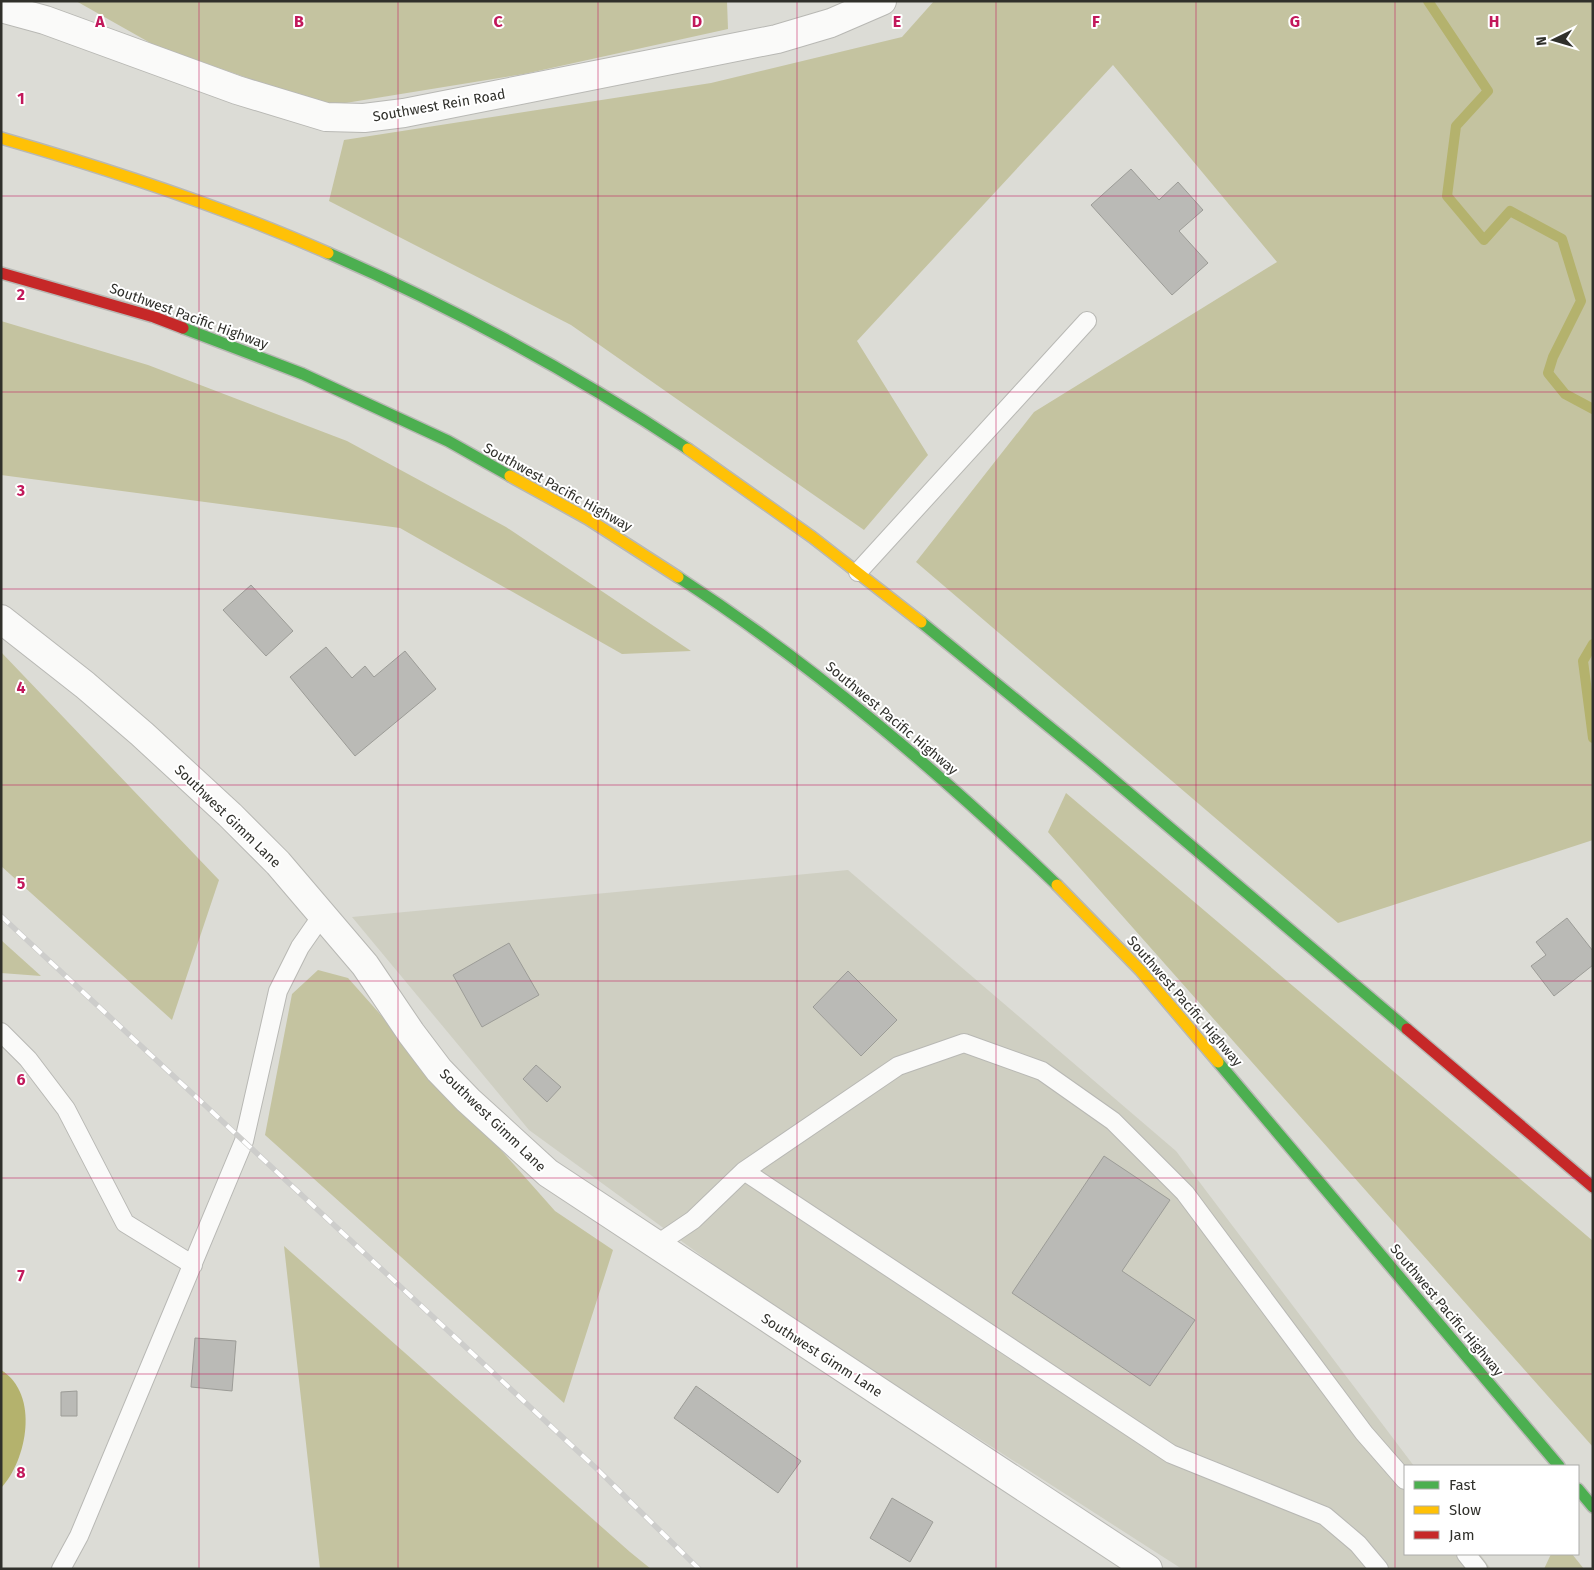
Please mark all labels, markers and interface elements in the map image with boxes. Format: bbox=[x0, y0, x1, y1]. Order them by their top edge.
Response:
text: A bbox=[94, 12, 105, 31]
text: B bbox=[294, 12, 304, 31]
text: C bbox=[493, 12, 503, 31]
text: D bbox=[692, 12, 702, 31]
text: E bbox=[893, 12, 901, 31]
text: F bbox=[1092, 12, 1100, 31]
text: G bbox=[1290, 12, 1300, 31]
text: H bbox=[1489, 12, 1499, 31]
north arrow bbox=[1529, 15, 1579, 65]
text: N bbox=[1533, 36, 1550, 46]
street label: Southwest Rein Road bbox=[372, 85, 507, 126]
text: 1 bbox=[17, 89, 25, 108]
street label: Southwest Pacific Highway bbox=[107, 280, 270, 353]
text: 2 bbox=[17, 285, 25, 304]
street label: Southwest Pacific Highway bbox=[480, 439, 635, 535]
text: 3 bbox=[16, 481, 25, 500]
street label: Southwest Pacific Highway bbox=[822, 658, 961, 779]
text: 4 bbox=[16, 678, 26, 697]
street label: Southwest Gimm Lane bbox=[171, 761, 284, 871]
text: 5 bbox=[17, 874, 26, 893]
street label: Southwest Pacific Highway bbox=[1123, 933, 1246, 1070]
street label: Southwest Gimm Lane bbox=[436, 1065, 549, 1175]
text: 6 bbox=[16, 1070, 26, 1089]
street label: Southwest Pacific Highway bbox=[1386, 1241, 1507, 1380]
text: 7 bbox=[17, 1266, 25, 1285]
street label: Southwest Gimm Lane bbox=[758, 1310, 885, 1401]
text: 8 bbox=[16, 1463, 26, 1482]
legend bbox=[1404, 1465, 1579, 1555]
text: Fast bbox=[1449, 1476, 1476, 1494]
text: Slow bbox=[1449, 1501, 1481, 1519]
text: Jam bbox=[1449, 1526, 1475, 1544]

